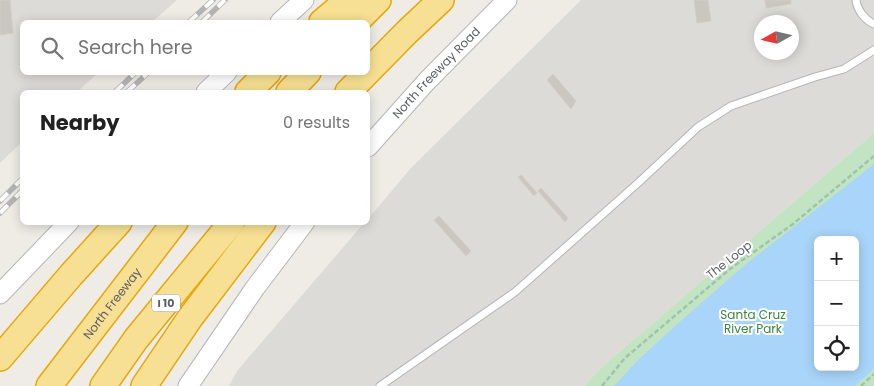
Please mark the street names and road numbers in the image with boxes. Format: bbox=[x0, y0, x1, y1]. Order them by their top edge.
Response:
street label: North Freeway Road bbox=[388, 23, 484, 122]
street label: The Loop bbox=[702, 236, 755, 283]
street label: North Freeway bbox=[79, 264, 145, 343]
road number: I 10 bbox=[152, 294, 180, 312]

